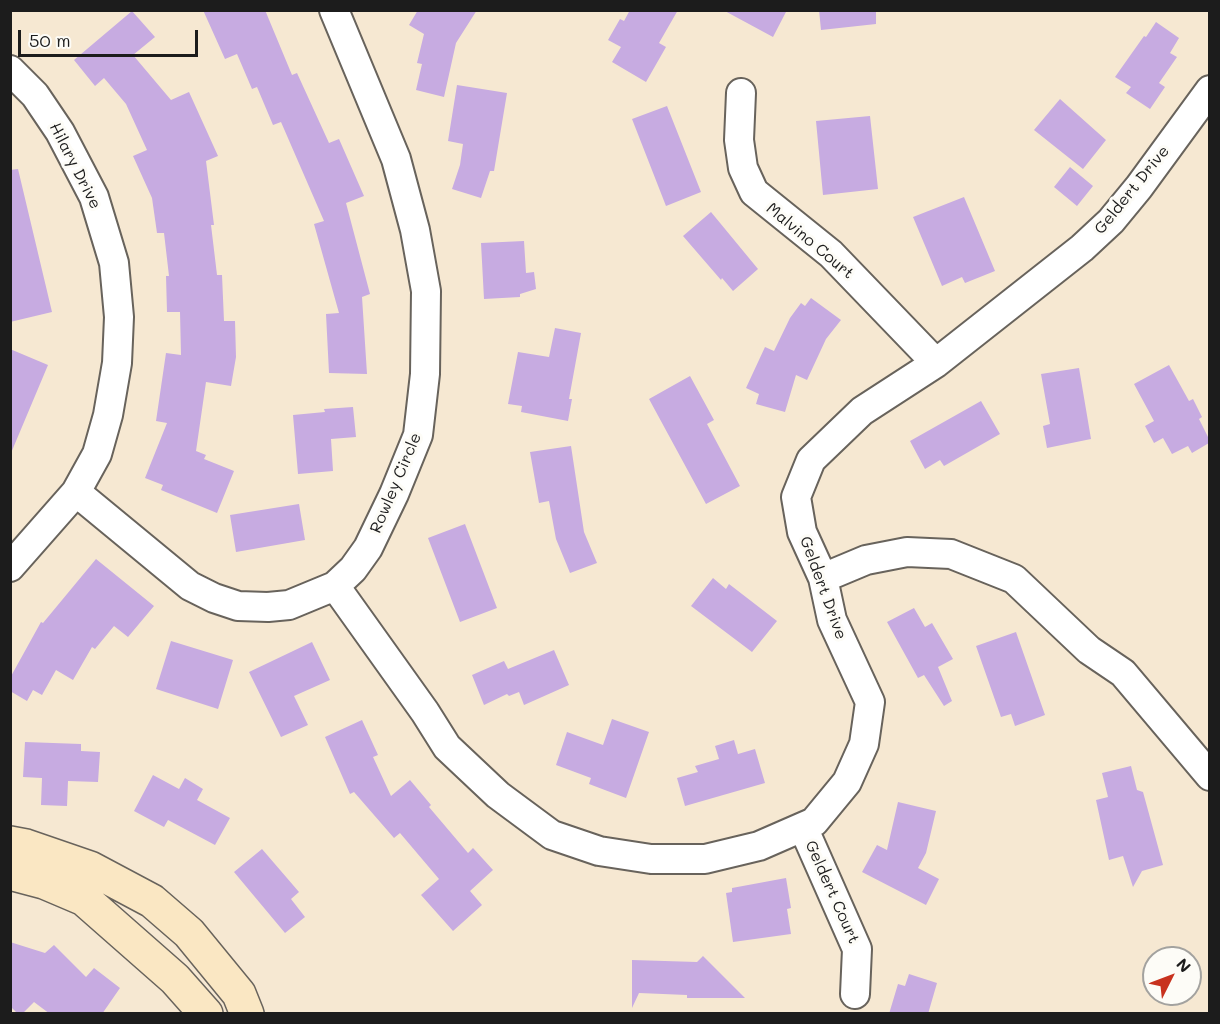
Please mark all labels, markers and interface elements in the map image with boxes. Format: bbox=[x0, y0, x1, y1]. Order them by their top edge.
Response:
scale bar bbox=[21, 18, 201, 56]
text: 50 m bbox=[29, 28, 71, 52]
street label: Hilary Drive bbox=[45, 120, 105, 212]
street label: Geldert Drive bbox=[1090, 142, 1174, 238]
street label: Malvino Court bbox=[762, 199, 858, 283]
street label: Rowley Circle bbox=[366, 430, 426, 536]
street label: Geldert Drive bbox=[795, 534, 851, 642]
street label: Geldert Court bbox=[801, 838, 863, 946]
north arrow bbox=[1142, 946, 1202, 1006]
text: N bbox=[1172, 953, 1196, 977]

